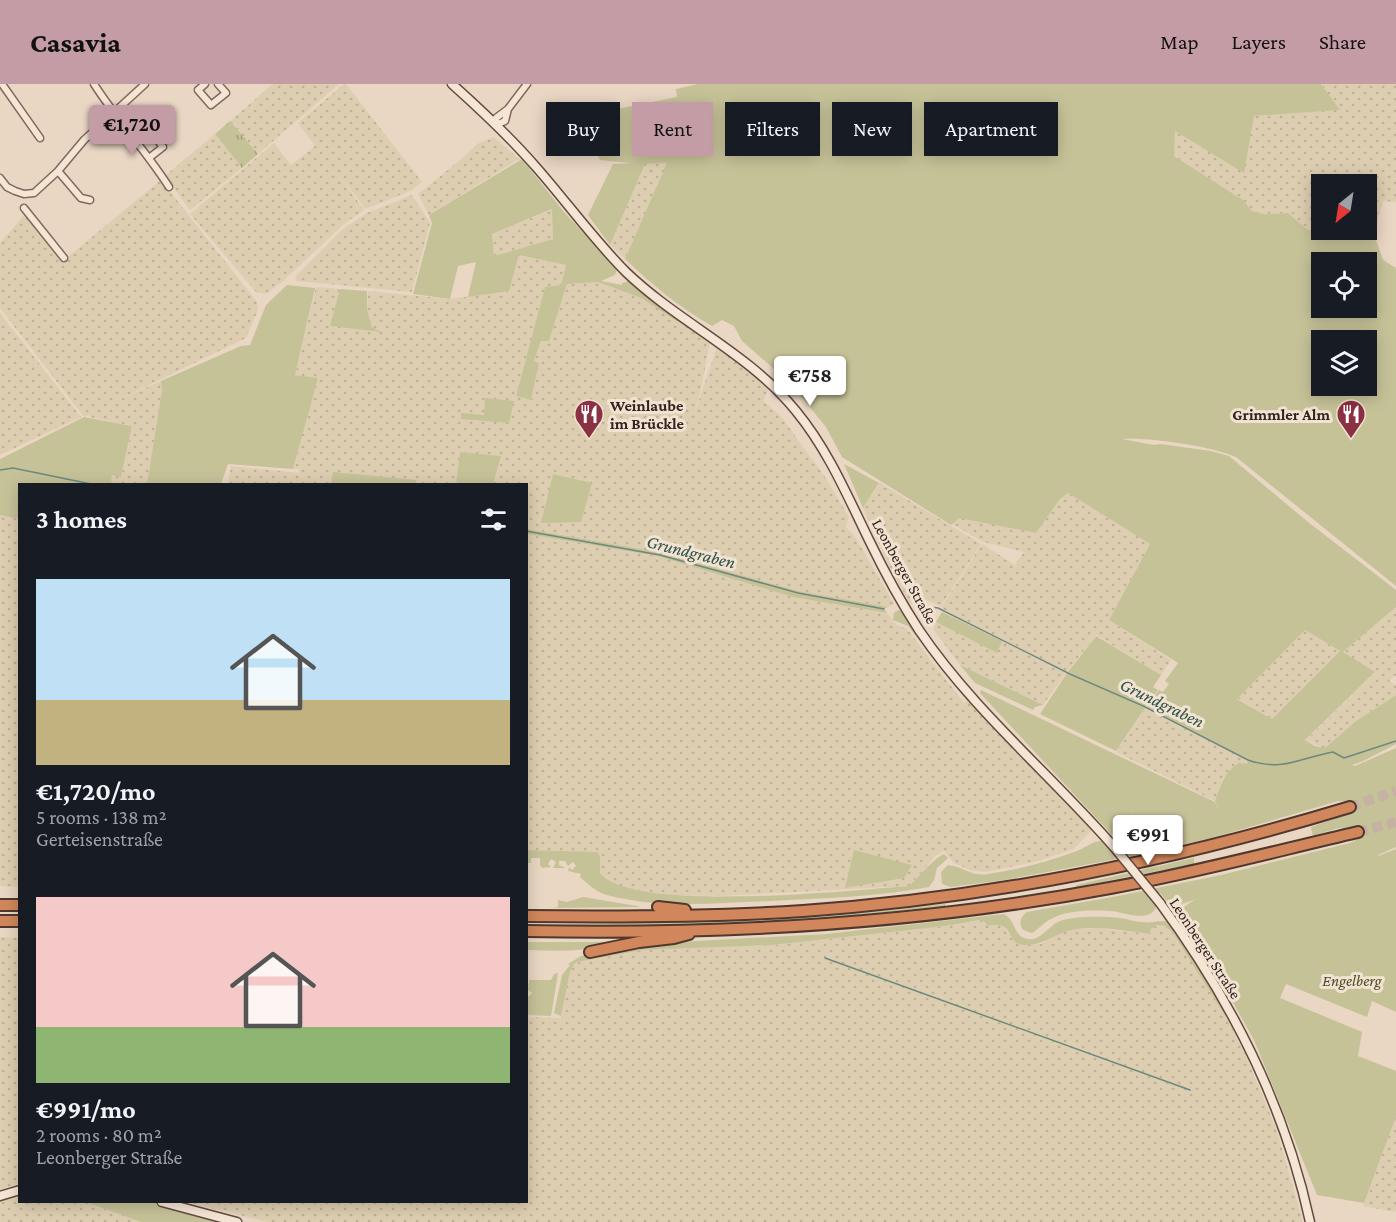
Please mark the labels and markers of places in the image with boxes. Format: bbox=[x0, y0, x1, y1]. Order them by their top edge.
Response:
pin: €1,720 bbox=[83, 105, 181, 156]
pin: €758 bbox=[774, 356, 846, 407]
place label: Weinlaube im Brückle bbox=[609, 397, 685, 432]
restaurant icon: Weinlaube im Brückle bbox=[573, 398, 605, 440]
restaurant icon: Grimmler Alm bbox=[1335, 398, 1367, 440]
place label: Grimmler Alm bbox=[1232, 406, 1330, 423]
pin: €991 bbox=[1112, 815, 1184, 866]

